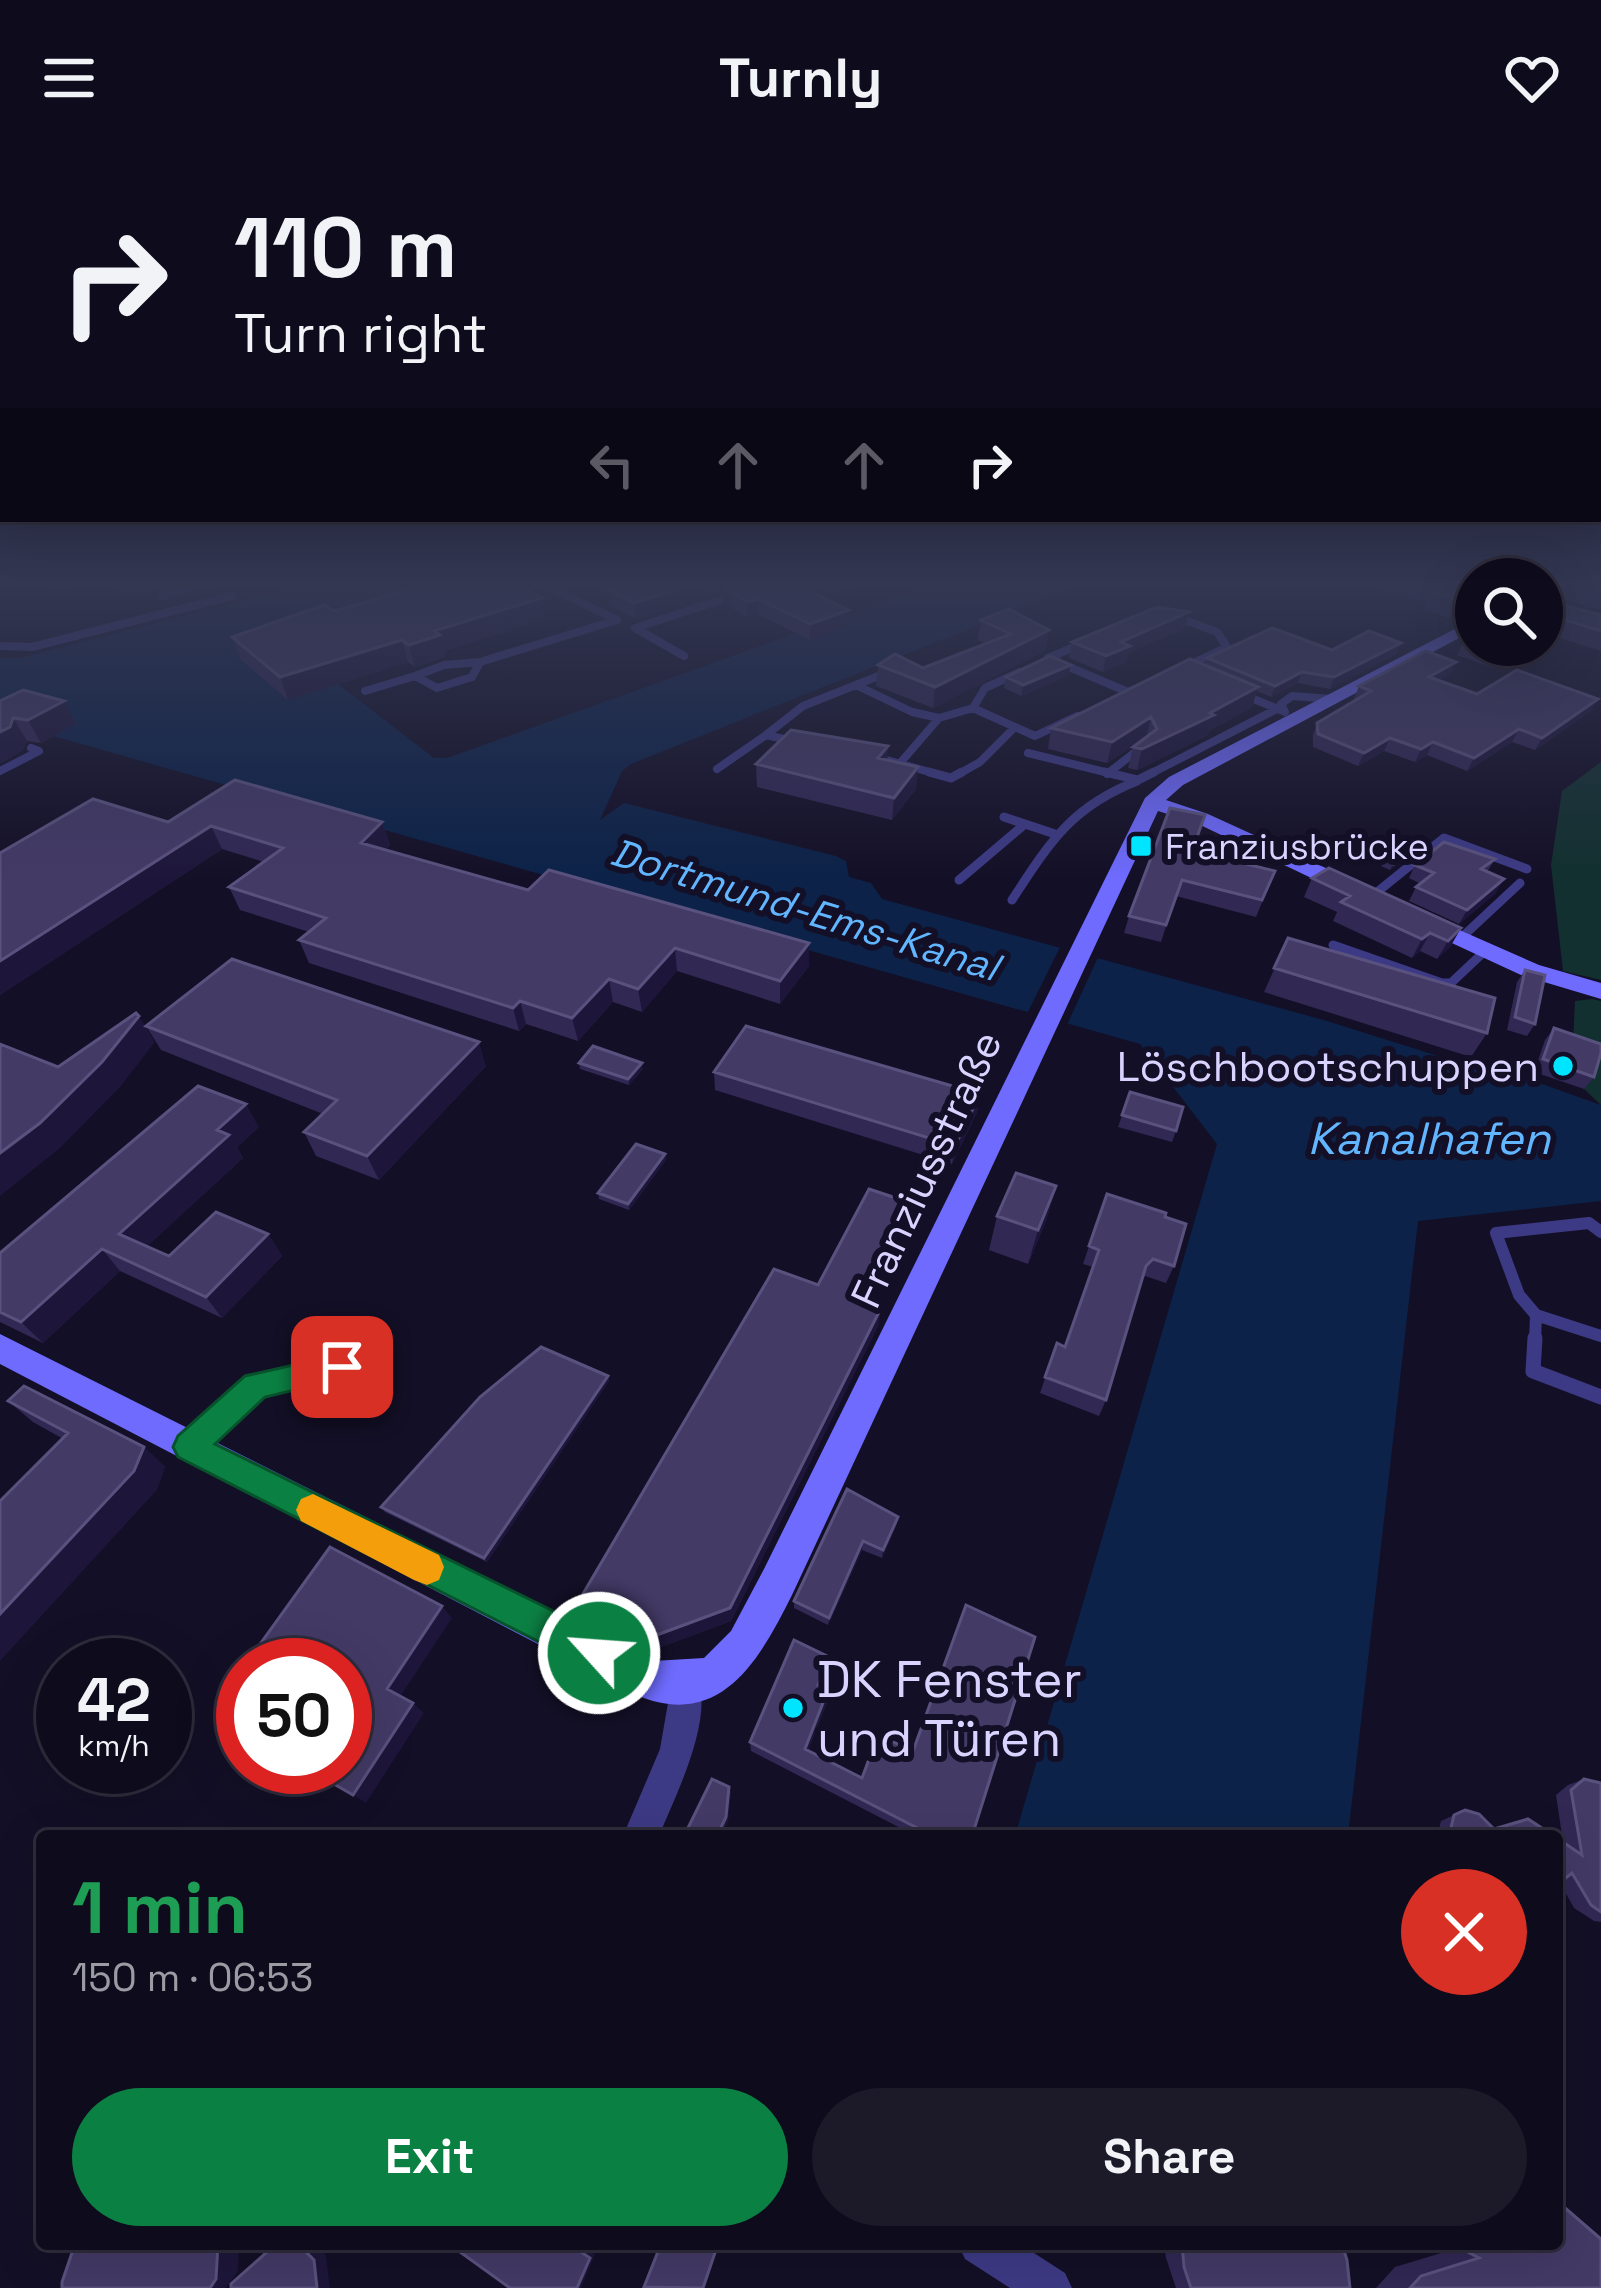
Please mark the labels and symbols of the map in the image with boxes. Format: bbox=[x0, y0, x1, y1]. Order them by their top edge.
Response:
place label: Franziusbrücke bbox=[1165, 824, 1429, 870]
water label: Dortmund-Ems-Kanal bbox=[605, 827, 1009, 993]
marker: Franziusbrücke bbox=[1128, 833, 1154, 859]
street label: Franziusstraße bbox=[839, 1022, 1014, 1316]
place label: Löschbootschuppen bbox=[1117, 1040, 1539, 1093]
marker: Löschbootschuppen bbox=[1550, 1053, 1576, 1079]
water label: Kanalhafen bbox=[1308, 1110, 1552, 1167]
pin bbox=[291, 1316, 393, 1418]
position arrow bbox=[536, 1590, 662, 1716]
speed limit sign: 50 bbox=[216, 1638, 372, 1794]
place label: DK Fenster und Türen bbox=[817, 1647, 1082, 1771]
marker: DK Fenster und Türen bbox=[780, 1695, 806, 1721]

